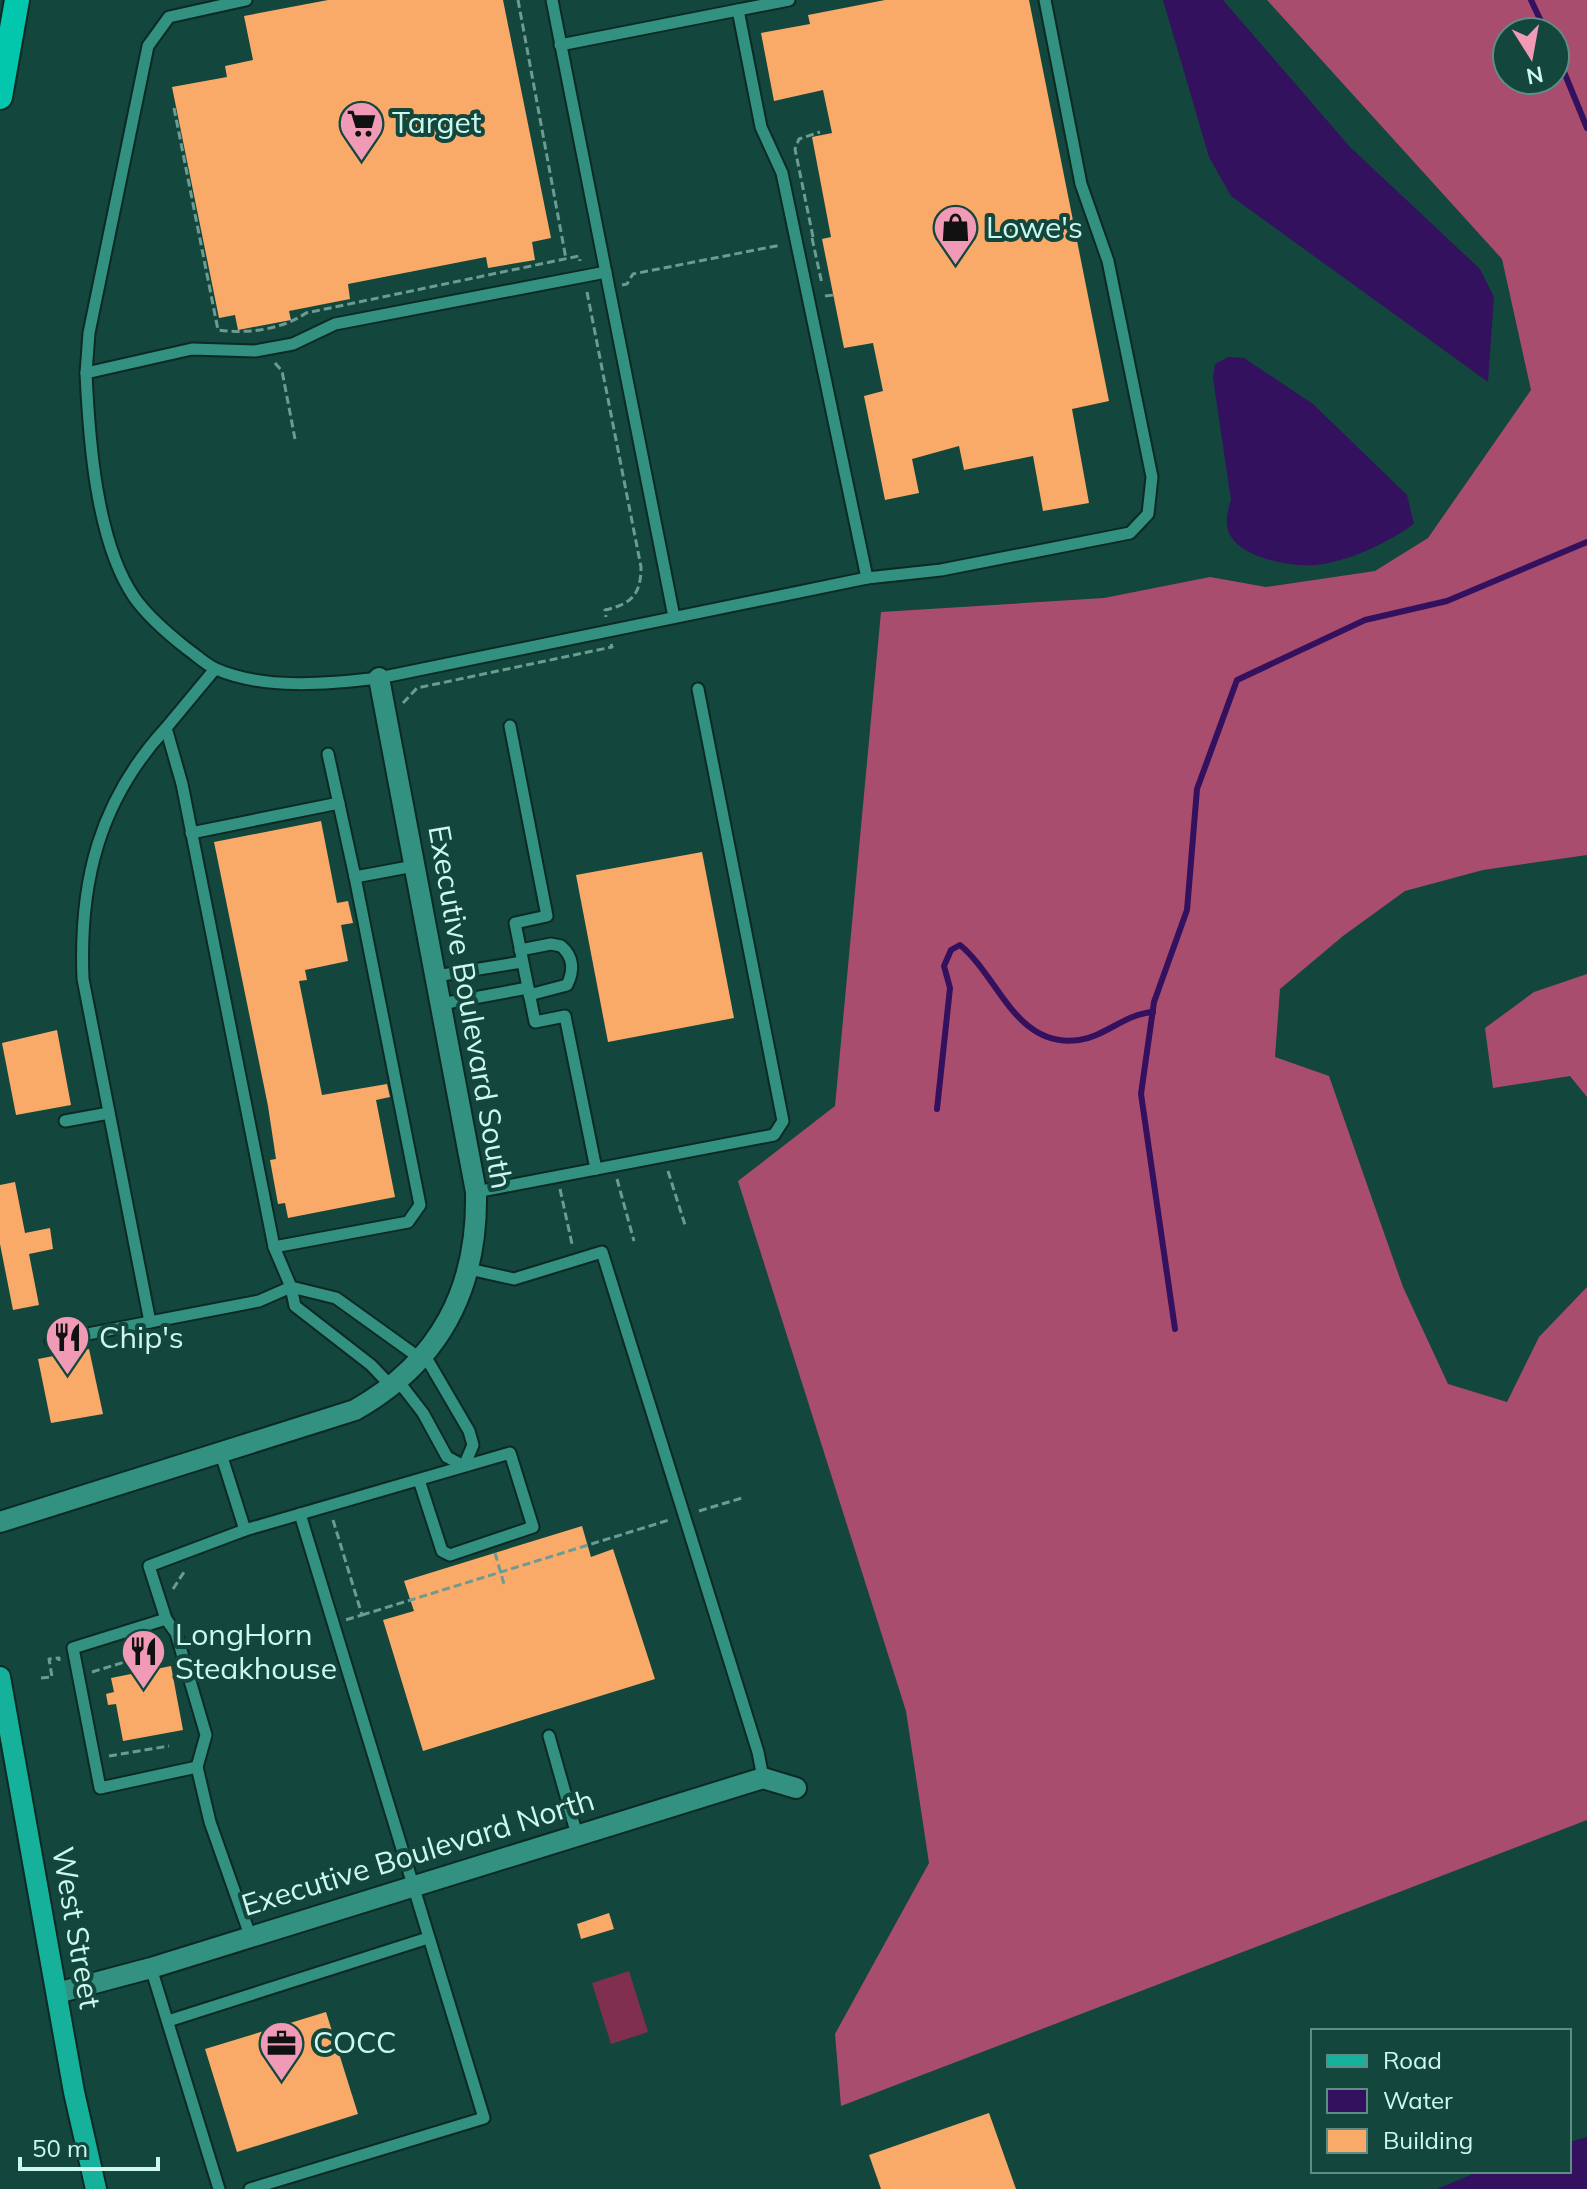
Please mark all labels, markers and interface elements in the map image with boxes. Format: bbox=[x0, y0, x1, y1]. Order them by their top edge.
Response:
north arrow bbox=[1491, 16, 1571, 96]
text: N bbox=[1524, 60, 1546, 91]
supermarket icon: Target bbox=[337, 99, 385, 162]
place label: Target bbox=[392, 103, 481, 141]
shop icon: Lowe's bbox=[931, 204, 979, 267]
place label: Lowe's bbox=[986, 208, 1083, 246]
street label: Executive Boulevard South bbox=[420, 822, 522, 1192]
restaurant icon: Chip's bbox=[44, 1314, 92, 1377]
place label: Chip's bbox=[99, 1318, 184, 1356]
place label: LongHorn Steakhouse bbox=[175, 1615, 337, 1687]
restaurant icon: LongHorn Steakhouse bbox=[120, 1628, 168, 1691]
street label: Executive Boulevard North bbox=[237, 1780, 599, 1924]
street label: West Street bbox=[44, 1844, 110, 2012]
office icon: COCC bbox=[258, 2019, 306, 2082]
place label: COCC bbox=[313, 2023, 396, 2061]
legend bbox=[1311, 2029, 1571, 2173]
text: Road bbox=[1383, 2045, 1442, 2075]
text: Water bbox=[1383, 2085, 1453, 2115]
scale bar bbox=[20, 2121, 158, 2171]
text: Building bbox=[1383, 2125, 1473, 2155]
text: 50 m bbox=[32, 2133, 88, 2163]

